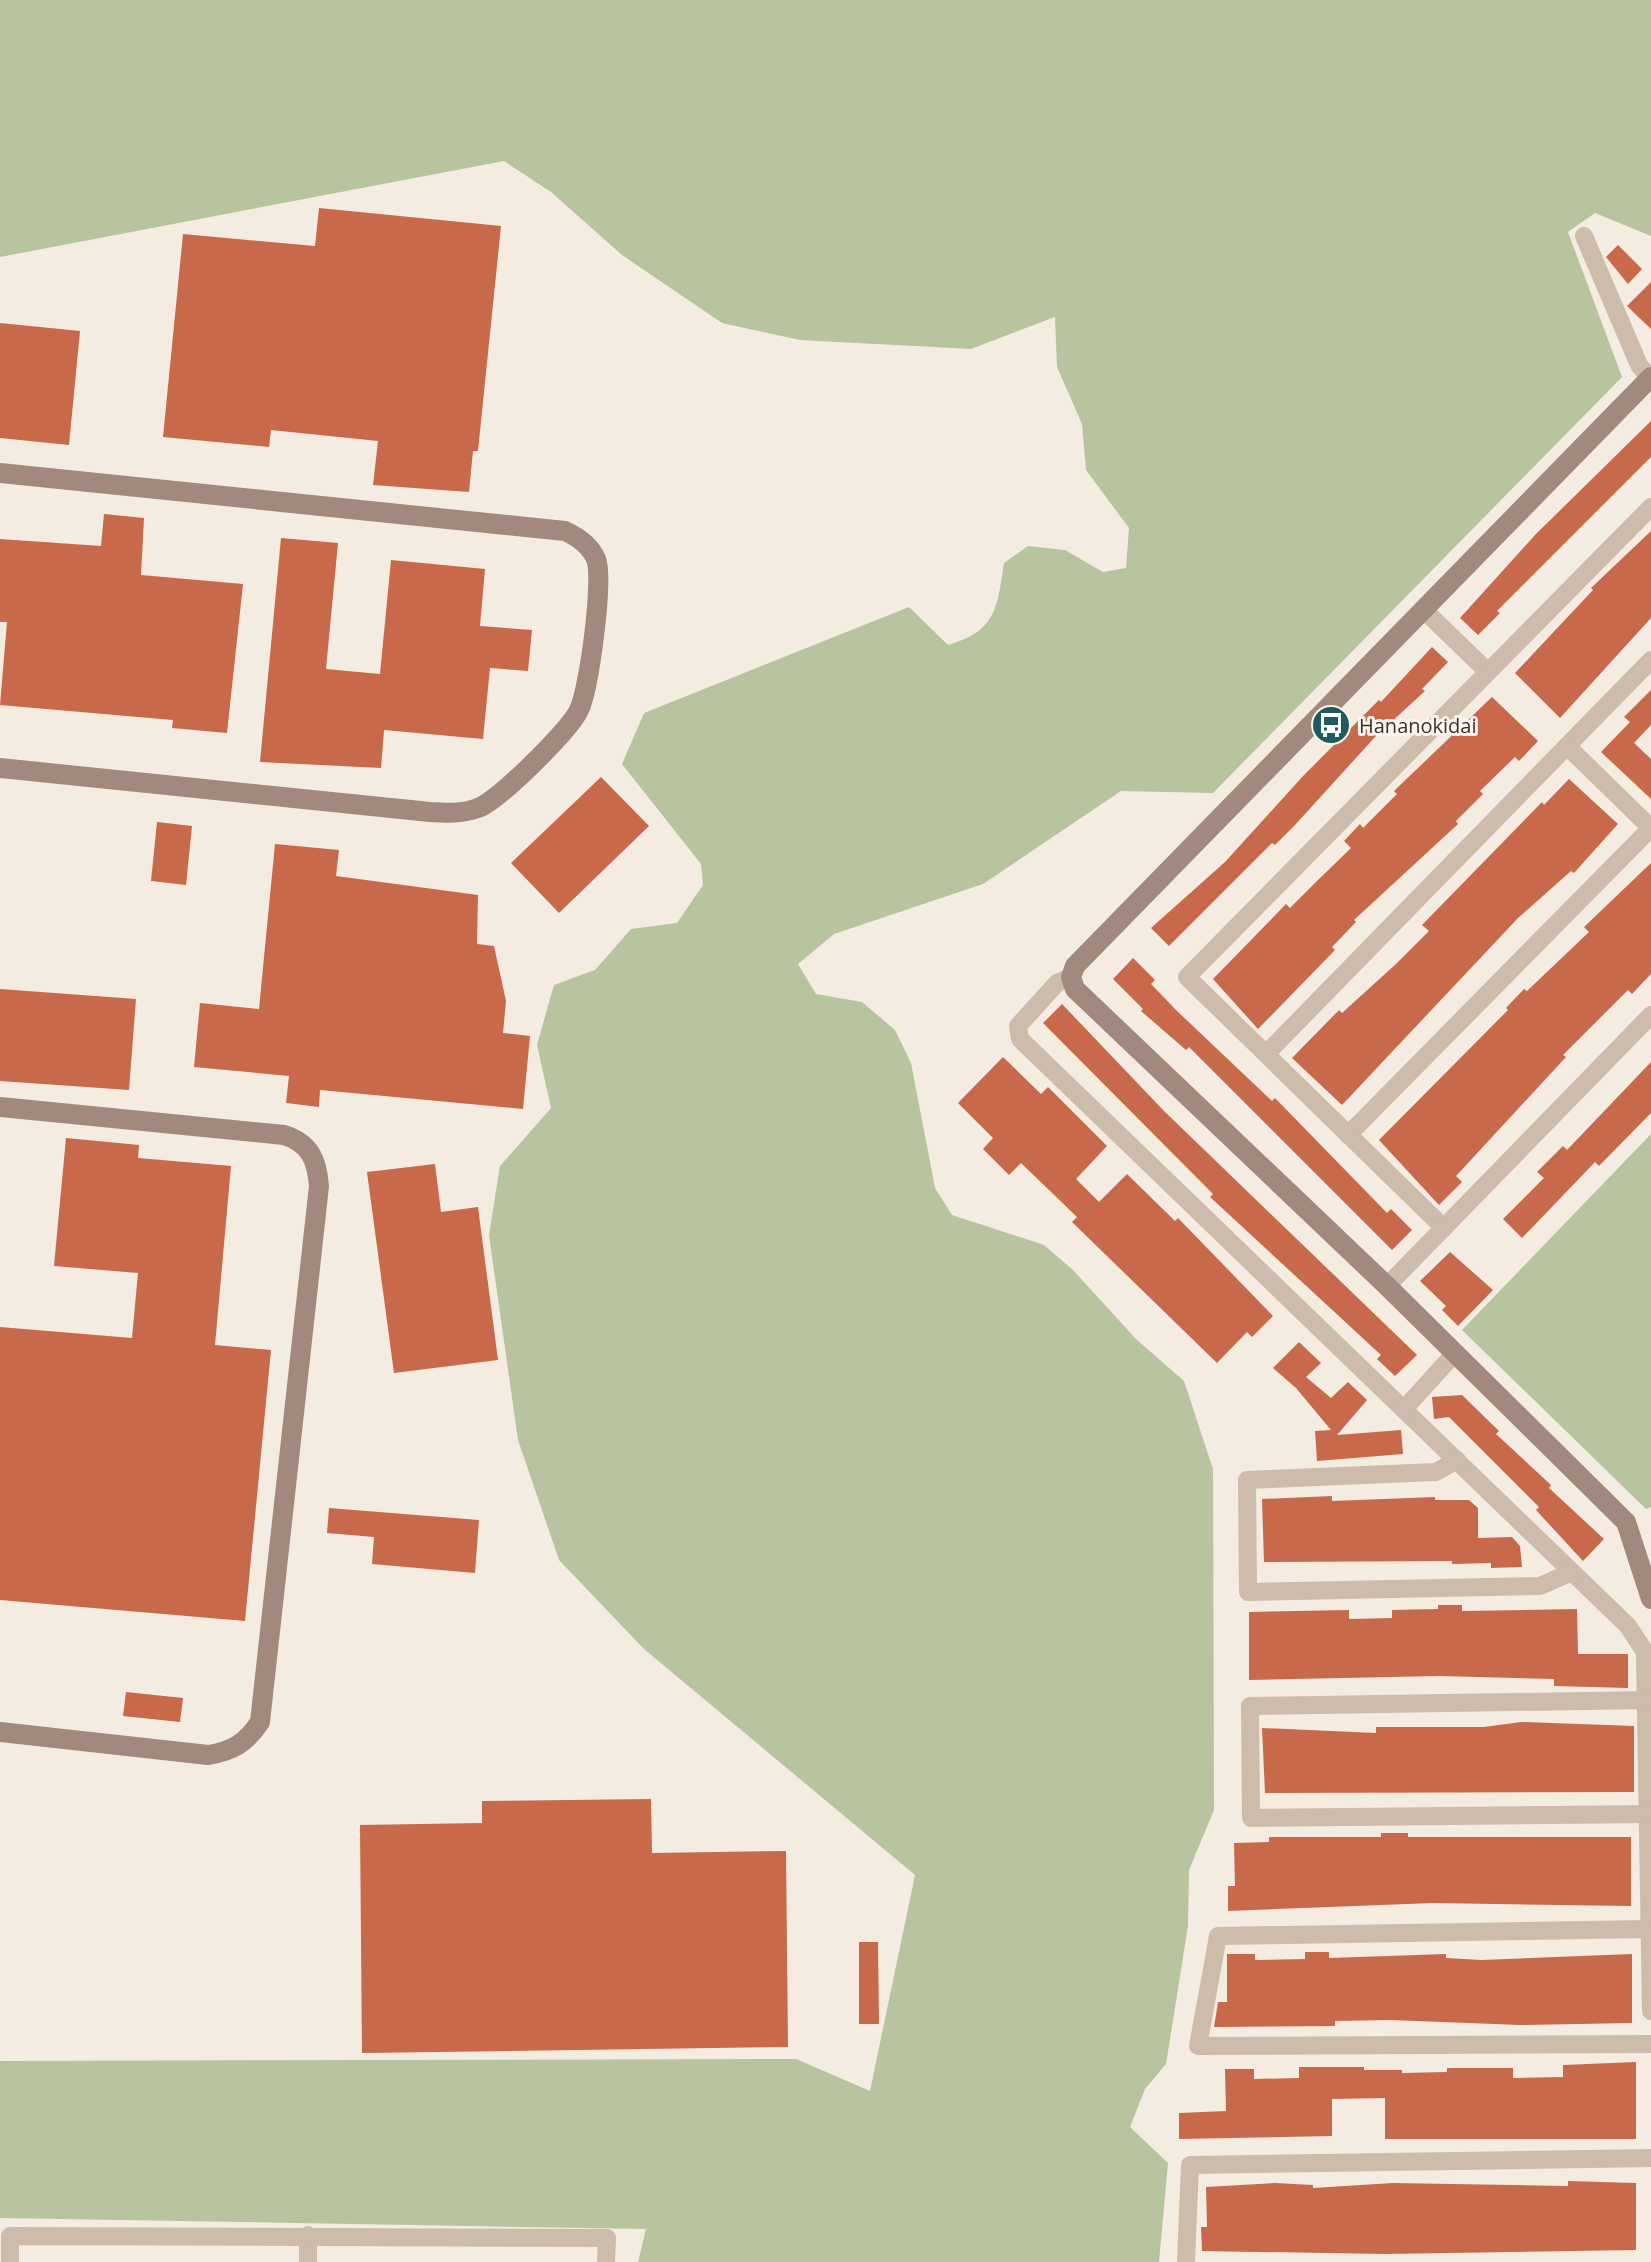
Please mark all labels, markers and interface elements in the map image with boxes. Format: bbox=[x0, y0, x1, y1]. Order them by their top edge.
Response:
bus stop icon: Hananokidai bbox=[1310, 704, 1352, 746]
place label: Hananokidai bbox=[1359, 712, 1477, 739]

